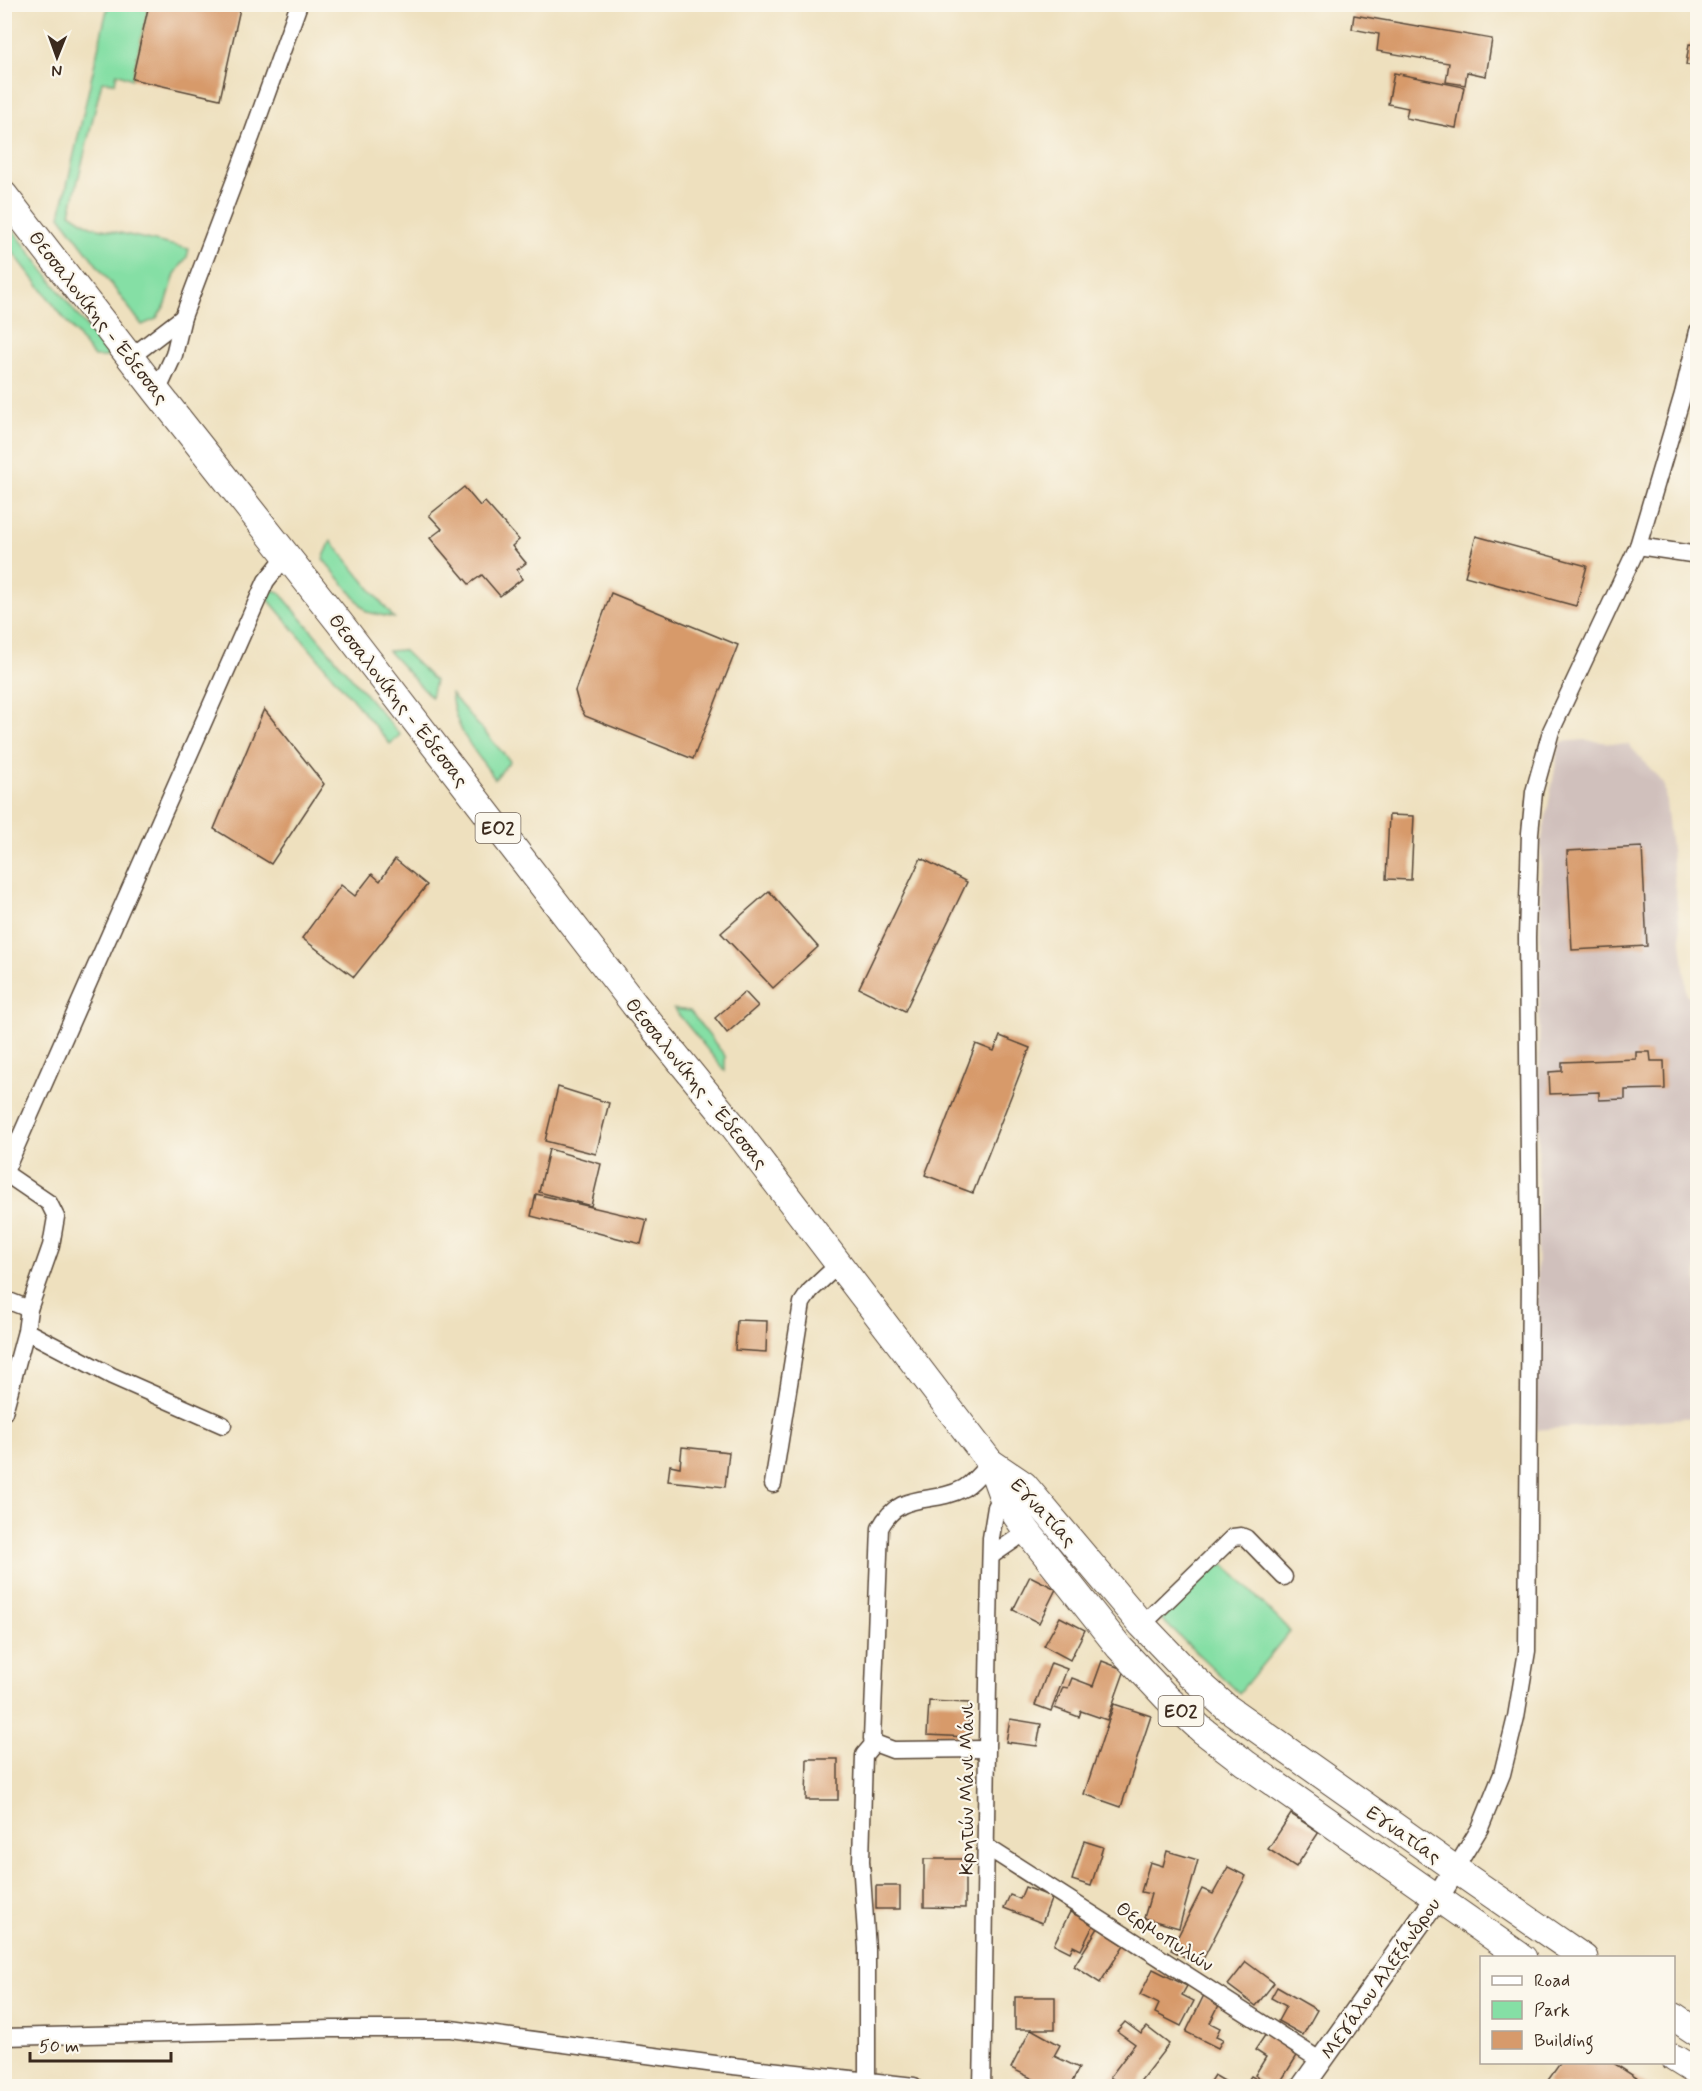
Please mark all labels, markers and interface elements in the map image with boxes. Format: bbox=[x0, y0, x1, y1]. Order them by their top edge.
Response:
north arrow bbox=[27, 27, 87, 87]
text: N bbox=[51, 60, 62, 81]
street label: Θεσσαλονίκης - Έδεσσας bbox=[21, 226, 174, 411]
street label: Θεσσαλονίκης - Έδεσσας bbox=[321, 609, 474, 794]
road number: ΕΟ2 bbox=[476, 813, 520, 843]
street label: Θεσσαλονίκης - Έδεσσας bbox=[618, 993, 774, 1176]
street label: Εγνατίας bbox=[1004, 1473, 1082, 1554]
road number: ΕΟ2 bbox=[1158, 1696, 1204, 1726]
street label: Κρητών Μάνι Μάνι bbox=[954, 1702, 981, 1875]
street label: Εγνατίας bbox=[1360, 1800, 1446, 1871]
street label: Μεγάλου Αλεξάνδρου bbox=[1315, 1892, 1447, 2065]
street label: Θερμοπυλών bbox=[1110, 1896, 1218, 1979]
legend bbox=[1480, 1956, 1675, 2064]
text: Road bbox=[1534, 1969, 1570, 1993]
text: Park bbox=[1534, 1999, 1570, 2023]
scale bar bbox=[30, 2025, 171, 2063]
text: Building bbox=[1534, 2029, 1594, 2055]
text: 50 m bbox=[39, 2035, 79, 2059]

